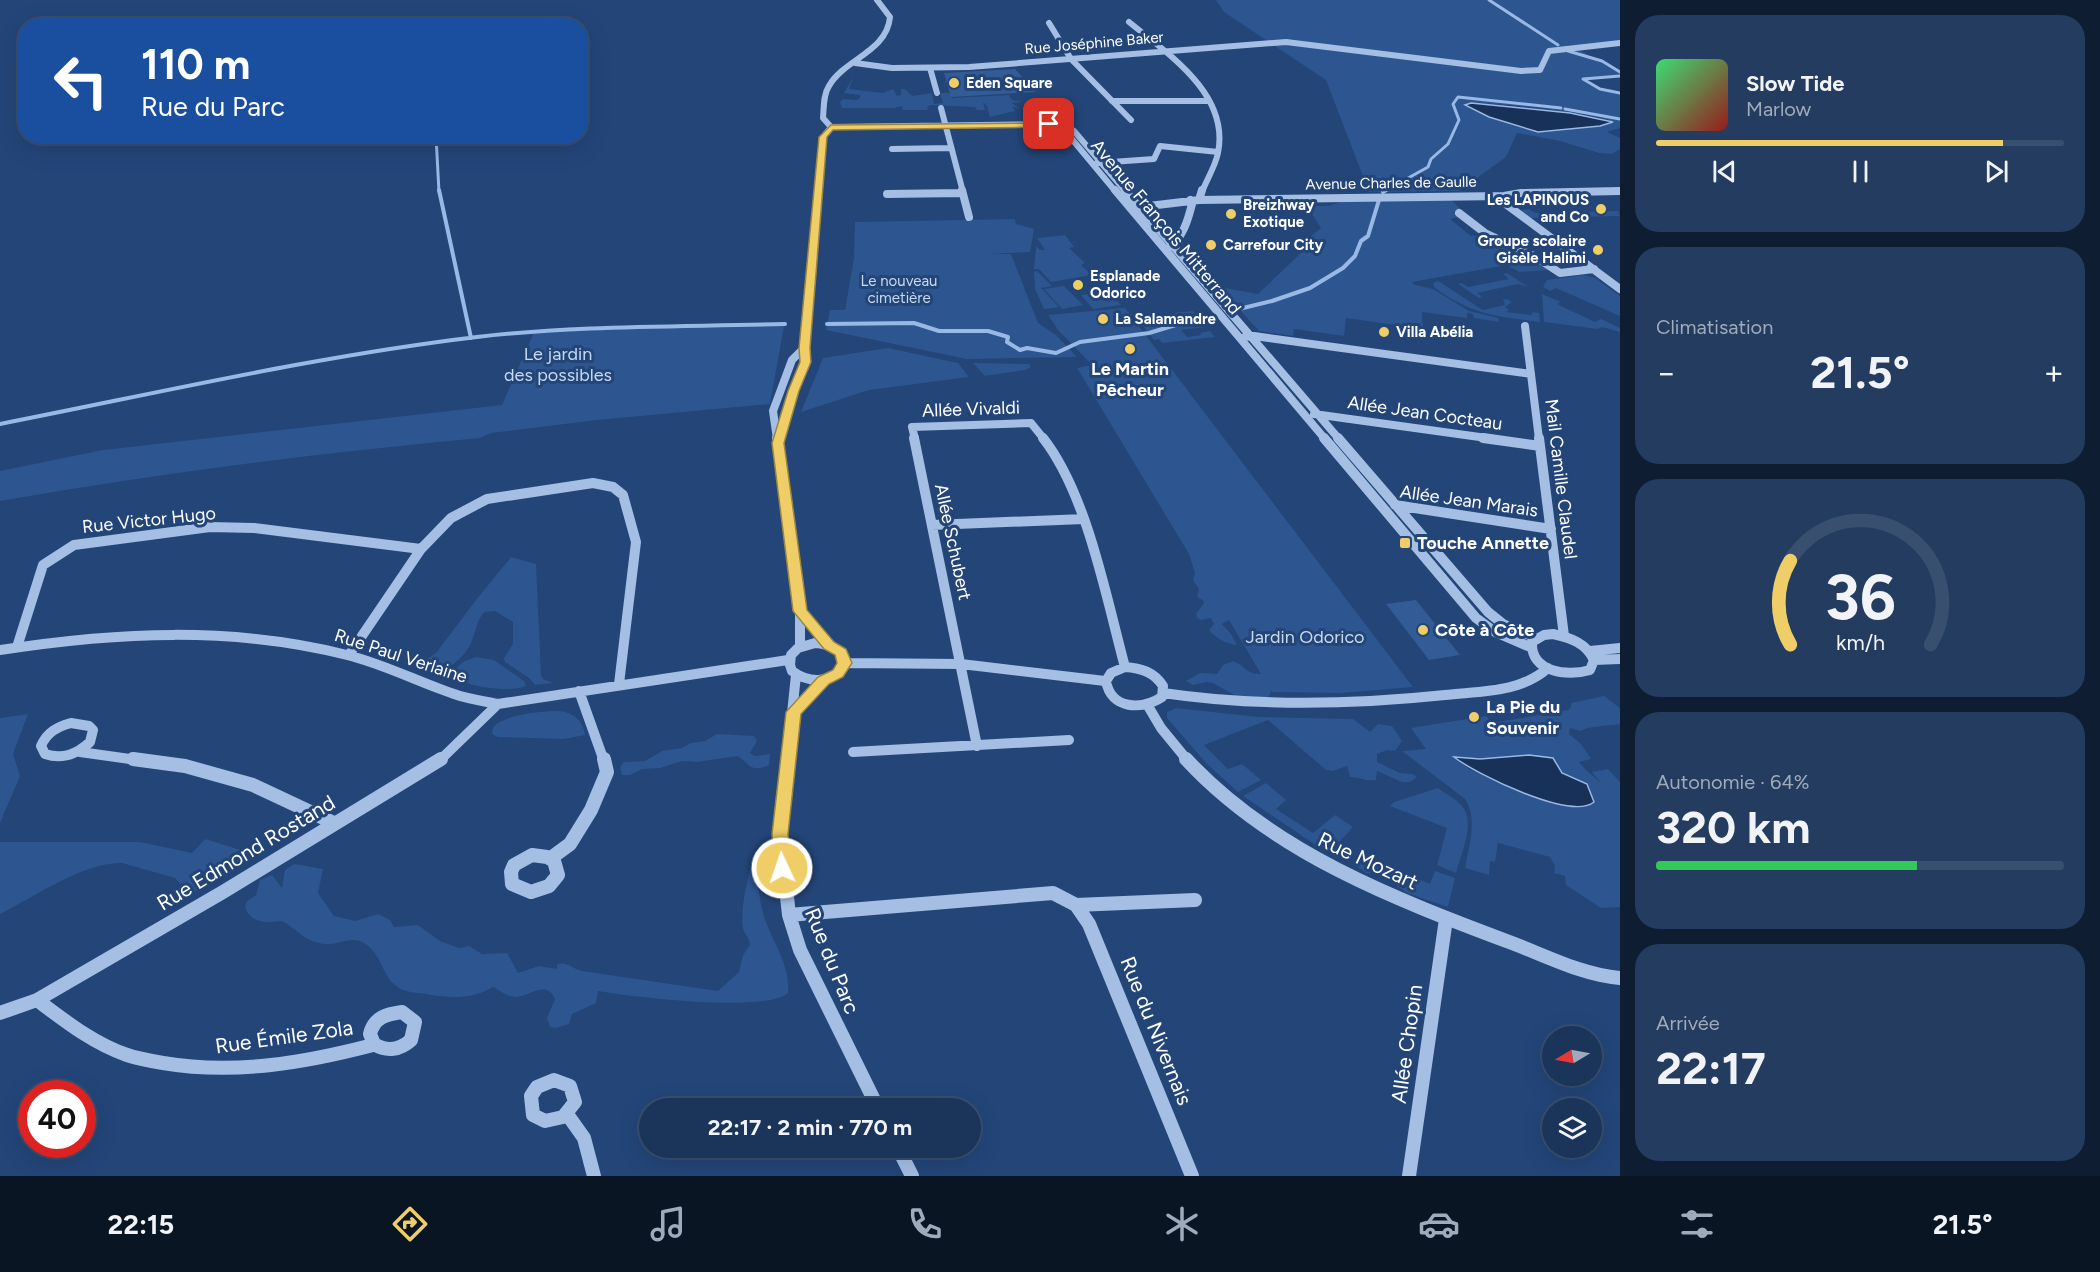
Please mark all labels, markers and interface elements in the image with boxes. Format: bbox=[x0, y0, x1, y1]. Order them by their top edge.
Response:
street label: Rue Joséphine Baker bbox=[1024, 28, 1164, 58]
text: 110 m bbox=[141, 39, 250, 90]
icon: left bbox=[42, 42, 120, 120]
text: Slow Tide bbox=[1746, 70, 1845, 97]
place label: Eden Square bbox=[966, 74, 1053, 92]
marker: Eden Square bbox=[947, 76, 961, 90]
text: Rue du Parc bbox=[141, 90, 285, 123]
text: Marlow bbox=[1746, 97, 1811, 121]
pin bbox=[1023, 98, 1074, 149]
icon: arrive bbox=[1032, 107, 1065, 140]
street label: Avenue François Mitterrand bbox=[1086, 135, 1246, 319]
icon: previous bbox=[1708, 155, 1741, 188]
icon: pause bbox=[1844, 155, 1877, 188]
icon: next bbox=[1980, 155, 2013, 188]
street label: Avenue Charles de Gaulle bbox=[1305, 173, 1477, 193]
place label: Les LAPINOUS and Co bbox=[1487, 191, 1589, 226]
place label: Breizhway Exotique bbox=[1243, 196, 1315, 231]
marker: Les LAPINOUS and Co bbox=[1594, 202, 1608, 216]
marker: Breizhway Exotique bbox=[1224, 207, 1238, 221]
place label: Groupe scolaire Gisèle Halimi bbox=[1478, 232, 1587, 267]
place label: Carrefour City bbox=[1223, 236, 1324, 254]
marker: Carrefour City bbox=[1204, 238, 1218, 252]
marker: Groupe scolaire Gisèle Halimi bbox=[1591, 243, 1605, 257]
place label: Esplanade Odorico bbox=[1090, 267, 1161, 302]
park label: Le nouveau cimetière bbox=[861, 272, 937, 307]
marker: Esplanade Odorico bbox=[1071, 278, 1085, 292]
place label: La Salamandre bbox=[1115, 310, 1217, 328]
marker: La Salamandre bbox=[1096, 312, 1110, 326]
text: Climatisation bbox=[1656, 315, 1773, 339]
place label: Villa Abélia bbox=[1396, 323, 1473, 341]
marker: Villa Abélia bbox=[1377, 325, 1391, 339]
marker: Le Martin Pêcheur bbox=[1123, 342, 1137, 356]
park label: Le jardin des possibles bbox=[504, 343, 612, 386]
text: 21.5° bbox=[1810, 345, 1910, 399]
text: − bbox=[1656, 353, 1677, 392]
text: + bbox=[2043, 353, 2064, 392]
place label: Le Martin Pêcheur bbox=[1091, 358, 1169, 401]
street label: Allée Jean Cocteau bbox=[1346, 391, 1504, 435]
street label: Allée Vivaldi bbox=[922, 396, 1020, 422]
street label: Mail Camille Claudel bbox=[1540, 398, 1582, 560]
street label: Allée Jean Marais bbox=[1399, 480, 1539, 522]
street label: Allée Schubert bbox=[930, 482, 976, 602]
street label: Rue Victor Hugo bbox=[81, 502, 217, 538]
place label: Touche Annette bbox=[1417, 532, 1549, 554]
marker: Touche Annette bbox=[1398, 536, 1412, 550]
text: 36 bbox=[1825, 560, 1895, 635]
place label: Côte à Côte bbox=[1435, 619, 1534, 641]
marker: Côte à Côte bbox=[1416, 623, 1430, 637]
street label: Rue Paul Verlaine bbox=[332, 624, 470, 688]
park label: Jardin Odorico bbox=[1245, 626, 1365, 648]
text: km/h bbox=[1836, 630, 1884, 655]
place label: La Pie du Souvenir bbox=[1486, 696, 1560, 739]
marker: La Pie du Souvenir bbox=[1467, 710, 1481, 724]
text: Autonomie · 64% bbox=[1656, 770, 1810, 794]
street label: Rue Edmond Rostand bbox=[152, 790, 339, 916]
text: 320 km bbox=[1656, 800, 1810, 854]
street label: Rue Mozart bbox=[1314, 826, 1422, 895]
position arrow bbox=[750, 836, 814, 900]
street label: Rue du Parc bbox=[800, 904, 865, 1017]
street label: Rue du Nivernais bbox=[1115, 953, 1198, 1109]
street label: Allée Chopin bbox=[1386, 983, 1427, 1105]
text: Arrivée bbox=[1656, 1011, 1720, 1035]
street label: Rue Émile Zola bbox=[213, 1014, 354, 1059]
north arrow bbox=[1542, 1026, 1602, 1086]
map controls bbox=[1542, 1026, 1602, 1158]
text: 22:17 bbox=[1656, 1041, 1766, 1095]
speed limit sign: 40 bbox=[18, 1080, 96, 1158]
button: layers bbox=[1542, 1098, 1602, 1158]
text: 22:17 · 2 min · 770 m bbox=[708, 1114, 912, 1141]
icon: directions bbox=[389, 1203, 431, 1245]
icon: music bbox=[647, 1203, 689, 1245]
icon: phone bbox=[904, 1203, 946, 1245]
icon: climate bbox=[1161, 1203, 1203, 1245]
icon: car bbox=[1418, 1203, 1460, 1245]
icon: filters bbox=[1676, 1203, 1718, 1245]
text: 22:15 bbox=[108, 1208, 174, 1241]
text: 21.5° bbox=[1933, 1208, 1992, 1241]

